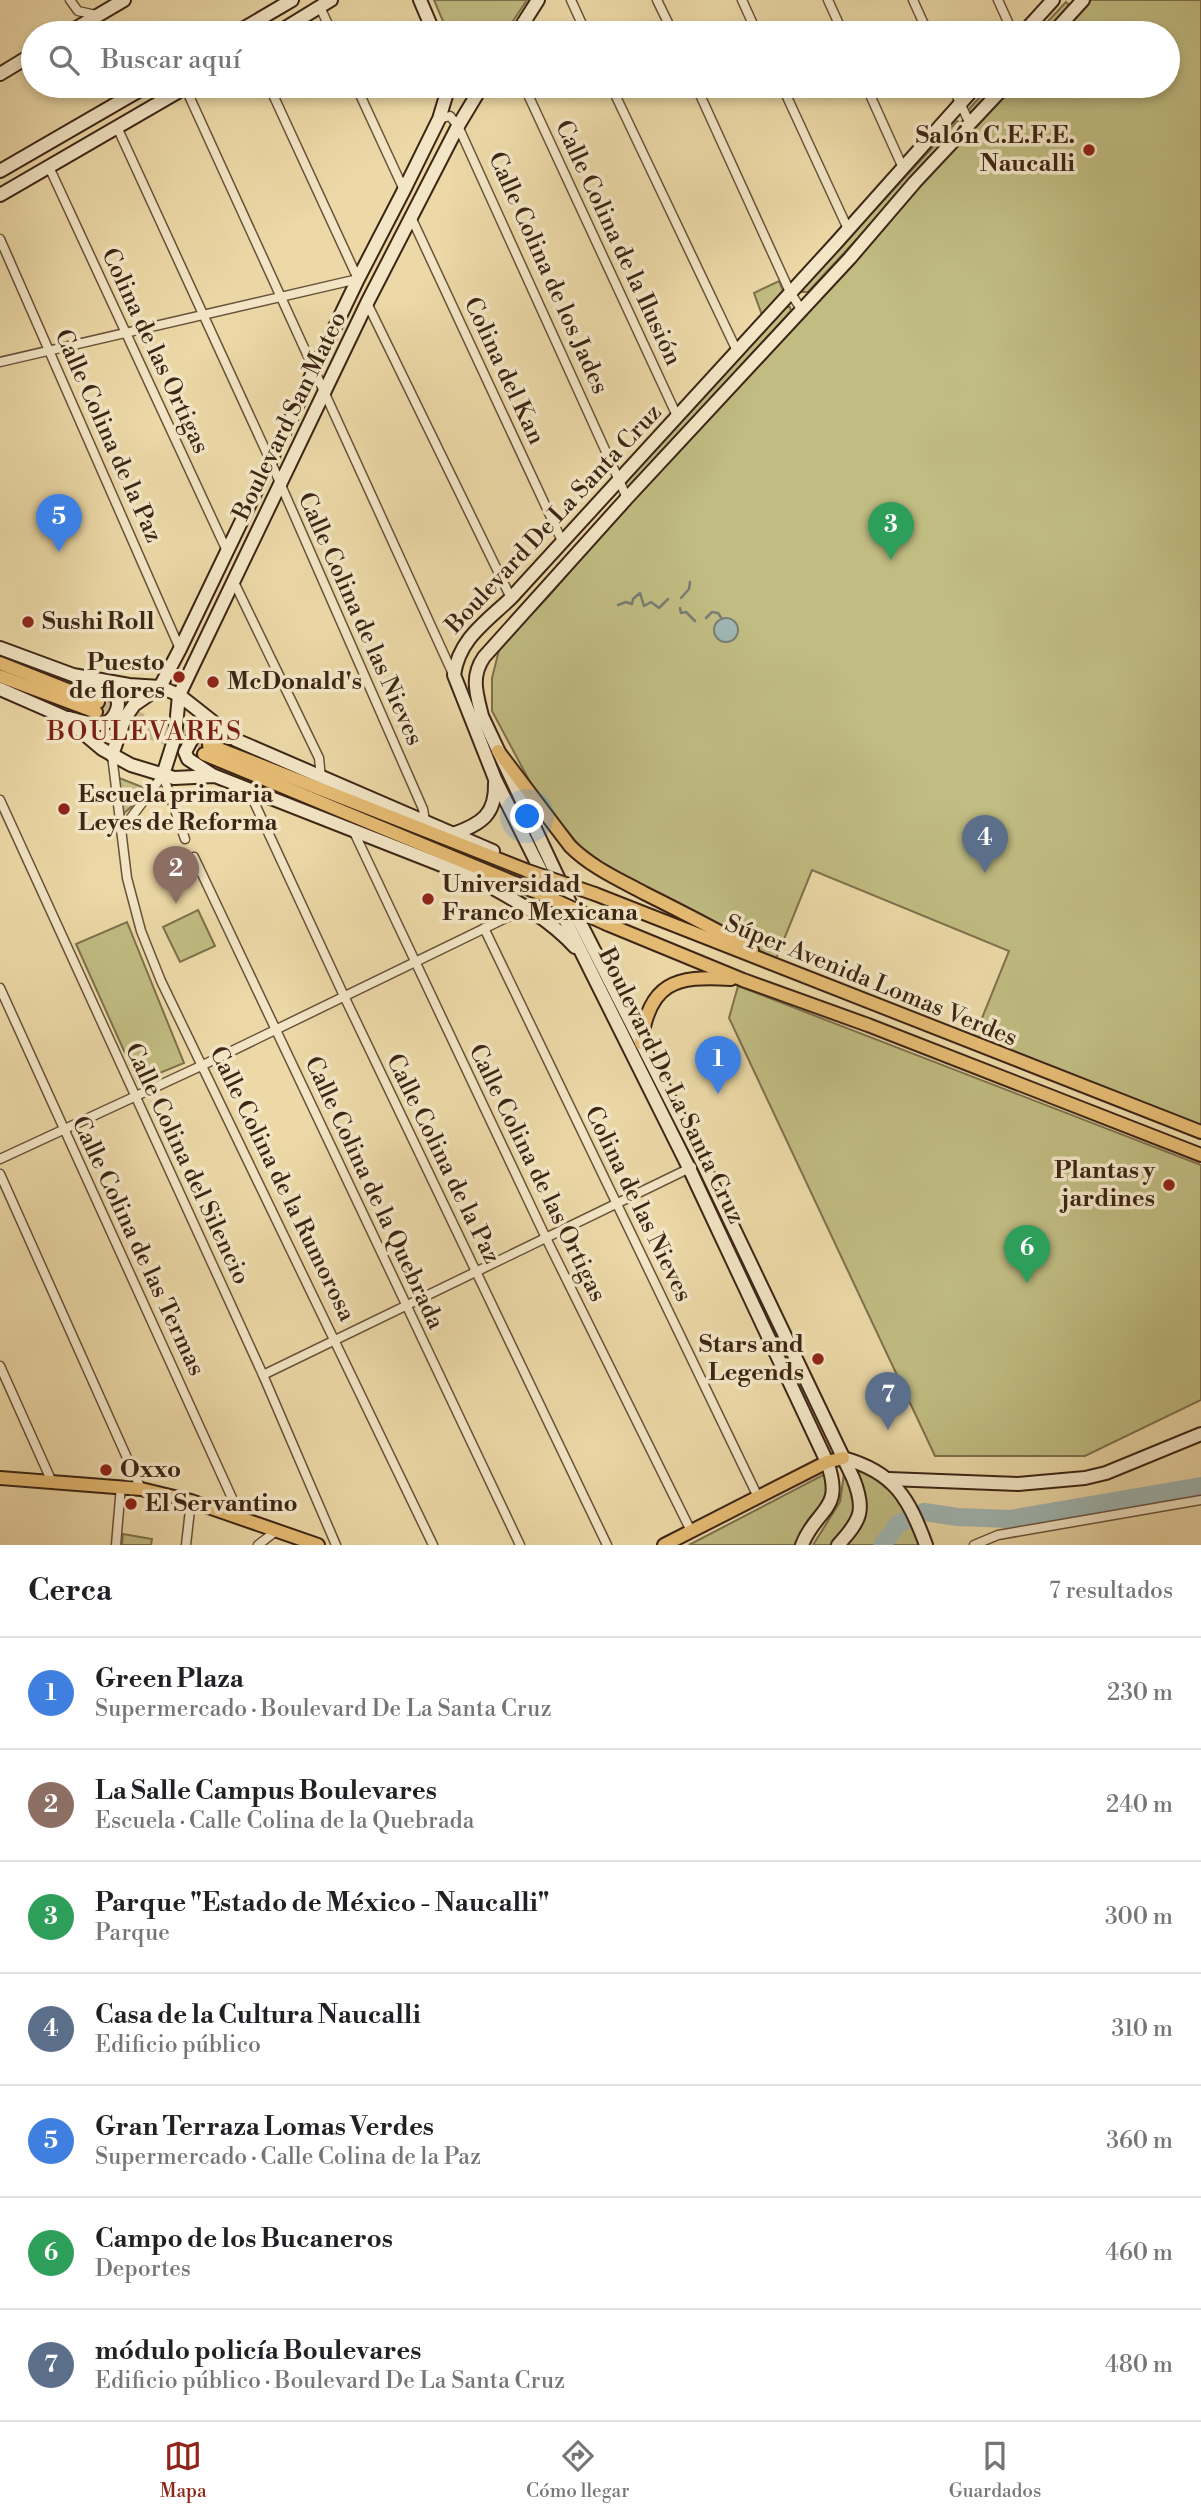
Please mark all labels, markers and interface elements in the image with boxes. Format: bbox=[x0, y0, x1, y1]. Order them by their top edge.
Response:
search box bbox=[21, 21, 1180, 98]
icon: search bbox=[45, 41, 83, 79]
text: Buscar aquí bbox=[101, 44, 241, 76]
street label: Calle Colina de la Ilusión bbox=[548, 116, 688, 370]
place label: Salón C.E.F.E. Naucalli bbox=[915, 121, 1075, 179]
marker: Salón C.E.F.E. Naucalli bbox=[1081, 142, 1097, 158]
street label: Calle Colina de los Jades bbox=[481, 147, 615, 399]
street label: Colina de las Ortigas bbox=[94, 244, 216, 458]
street label: Colina del Kan bbox=[457, 293, 551, 449]
street label: Boulevard San Mateo bbox=[226, 307, 354, 526]
street label: Calle Colina de la Paz bbox=[48, 325, 168, 547]
street label: Boulevard De La Santa Cruz bbox=[439, 398, 668, 641]
street label: Calle Colina de las Nieves bbox=[291, 488, 429, 750]
pin: 5 bbox=[36, 494, 82, 552]
pin: 3 bbox=[868, 502, 914, 560]
place label: Sushi Roll bbox=[42, 607, 155, 637]
marker: Sushi Roll bbox=[20, 614, 36, 630]
place label: Puesto de flores bbox=[69, 648, 165, 706]
place label: McDonald's bbox=[227, 667, 362, 697]
marker: Puesto de flores bbox=[171, 669, 187, 685]
marker: McDonald's bbox=[205, 674, 221, 690]
district label: BOULEVARES bbox=[46, 716, 243, 748]
place label: Escuela primaria Leyes de Reforma bbox=[78, 780, 279, 838]
your location bbox=[510, 799, 544, 833]
marker: Escuela primaria Leyes de Reforma bbox=[56, 801, 72, 817]
pin: 4 bbox=[962, 815, 1008, 873]
pin: 2 bbox=[153, 846, 199, 904]
place label: Universidad Franco Mexicana bbox=[442, 870, 639, 928]
marker: Universidad Franco Mexicana bbox=[420, 891, 436, 907]
street label: Súper Avenida Lomas Verdes bbox=[721, 909, 1021, 1053]
street label: Boulevard De La Santa Cruz bbox=[591, 942, 751, 1229]
pin: 1 bbox=[695, 1036, 741, 1094]
street label: Calle Colina del Silencio bbox=[118, 1039, 256, 1289]
street label: Calle Colina de las Ortigas bbox=[461, 1039, 613, 1307]
street label: Calle Colina de la Rumorosa bbox=[202, 1042, 362, 1327]
street label: Calle Colina de la Paz bbox=[379, 1049, 507, 1269]
street label: Calle Colina de la Quebrada bbox=[298, 1052, 451, 1335]
street label: Colina de las Nieves bbox=[578, 1101, 698, 1307]
street label: Calle Colina de las Termas bbox=[65, 1111, 211, 1381]
place label: Plantas y jardines bbox=[1054, 1156, 1156, 1214]
marker: Plantas y jardines bbox=[1161, 1177, 1177, 1193]
pin: 6 bbox=[1004, 1225, 1050, 1283]
place label: Stars and Legends bbox=[699, 1330, 804, 1388]
marker: Stars and Legends bbox=[810, 1351, 826, 1367]
pin: 7 bbox=[865, 1372, 911, 1430]
place label: Oxxo bbox=[120, 1455, 181, 1485]
marker: Oxxo bbox=[98, 1462, 114, 1478]
place label: El Servantino bbox=[145, 1489, 298, 1519]
marker: El Servantino bbox=[123, 1496, 139, 1512]
text: Cerca bbox=[28, 1572, 112, 1610]
text: 7 resultados bbox=[1049, 1577, 1173, 1605]
text: Green Plaza bbox=[95, 1663, 244, 1695]
text: 1 bbox=[45, 1679, 57, 1707]
text: 230 m bbox=[1107, 1679, 1173, 1707]
text: Supermercado · Boulevard De La Santa Cruz bbox=[95, 1695, 551, 1723]
text: La Salle Campus Boulevares bbox=[95, 1775, 437, 1807]
text: 2 bbox=[44, 1791, 58, 1819]
text: 240 m bbox=[1106, 1791, 1173, 1819]
text: Escuela · Calle Colina de la Quebrada bbox=[95, 1807, 474, 1835]
text: Parque "Estado de México - Naucalli" bbox=[95, 1887, 549, 1919]
text: 3 bbox=[44, 1903, 58, 1931]
text: 300 m bbox=[1105, 1903, 1173, 1931]
text: Parque bbox=[95, 1919, 170, 1947]
text: Casa de la Cultura Naucalli bbox=[95, 1999, 421, 2031]
text: 4 bbox=[43, 2015, 59, 2043]
text: 310 m bbox=[1112, 2015, 1173, 2043]
text: Edificio público bbox=[95, 2031, 261, 2059]
text: Gran Terraza Lomas Verdes bbox=[95, 2111, 434, 2143]
text: 5 bbox=[44, 2127, 58, 2155]
text: 360 m bbox=[1106, 2127, 1173, 2155]
text: Supermercado · Calle Colina de la Paz bbox=[95, 2143, 481, 2171]
text: Campo de los Bucaneros bbox=[95, 2223, 393, 2255]
text: 6 bbox=[44, 2239, 58, 2267]
text: 460 m bbox=[1105, 2239, 1173, 2267]
text: Deportes bbox=[95, 2255, 191, 2283]
text: módulo policía Boulevares bbox=[95, 2335, 421, 2367]
text: 7 bbox=[44, 2351, 58, 2379]
text: 480 m bbox=[1105, 2351, 1173, 2379]
text: Edificio público · Boulevard De La Santa Cruz bbox=[95, 2367, 565, 2395]
tab: Mapa bbox=[160, 2437, 207, 2503]
tab: Cómo llegar bbox=[526, 2437, 629, 2503]
tab: Guardados bbox=[949, 2437, 1041, 2503]

